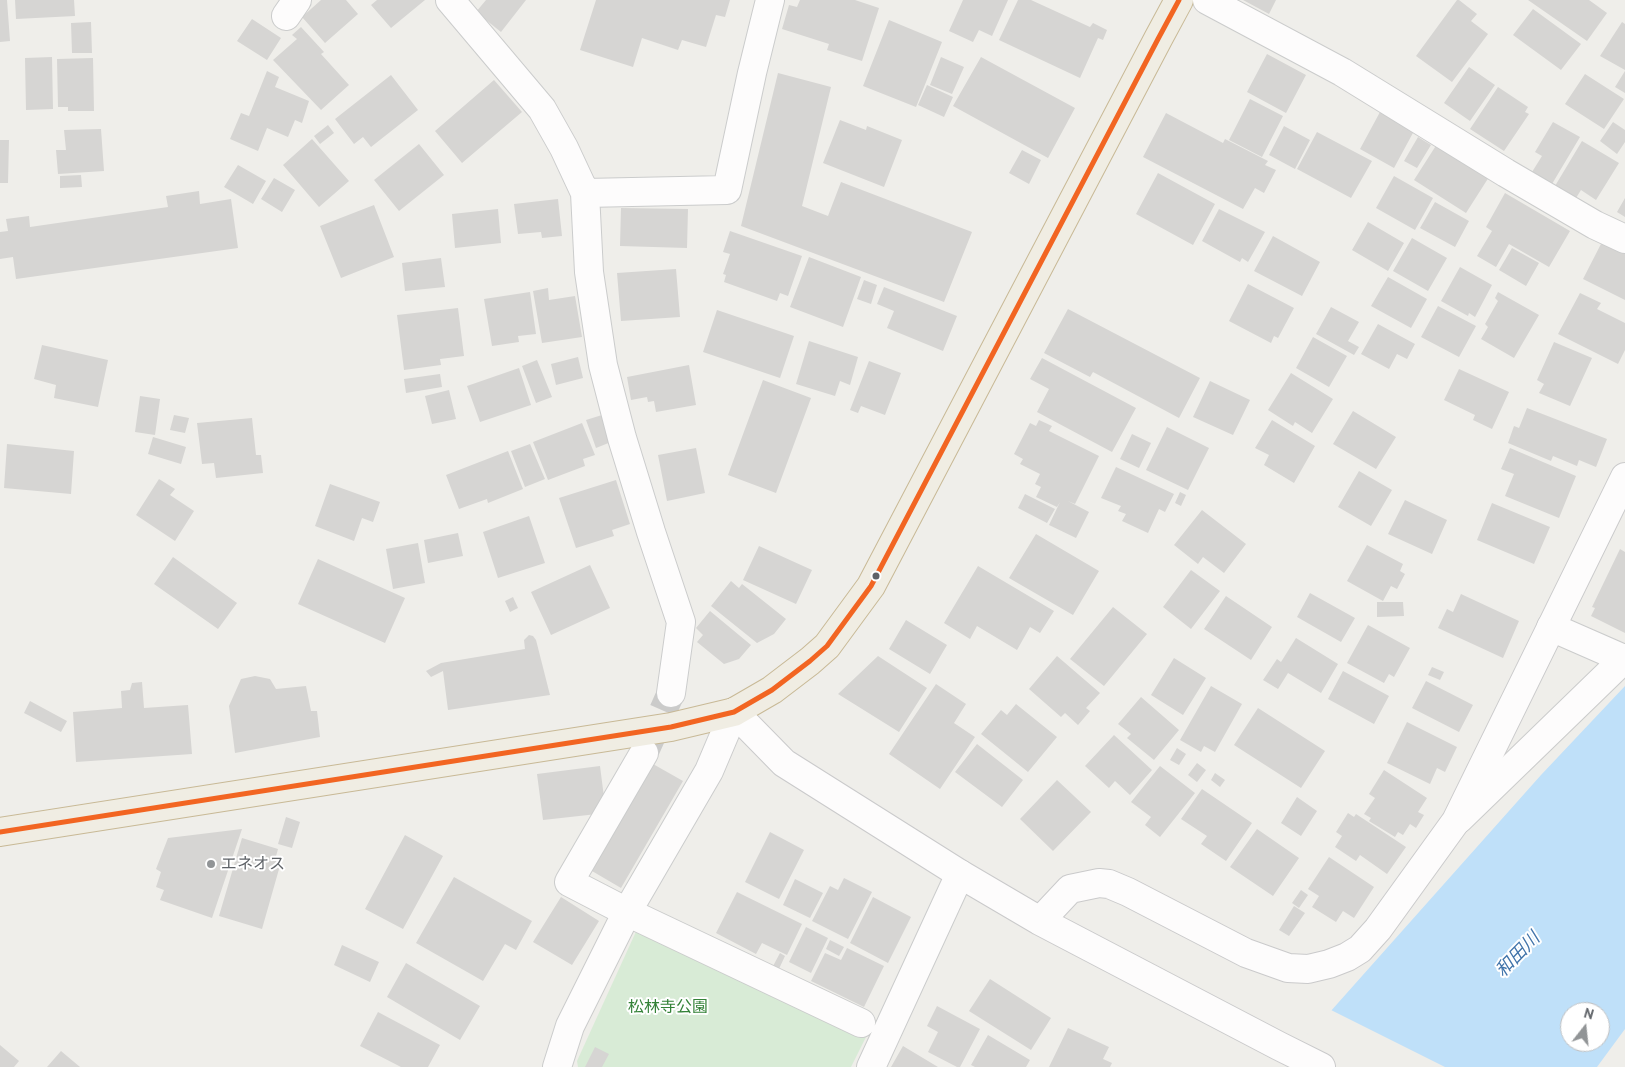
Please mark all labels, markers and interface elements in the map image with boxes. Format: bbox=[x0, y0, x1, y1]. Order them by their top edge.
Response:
unlabelled marker bbox=[871, 571, 881, 581]
place label: エネオス bbox=[221, 854, 285, 874]
marker: エネオス bbox=[205, 858, 217, 870]
water label: 和田川 bbox=[1491, 928, 1545, 982]
park label: 松林寺公園 bbox=[628, 997, 708, 1017]
north arrow bbox=[1560, 1002, 1610, 1052]
text: N bbox=[1582, 1004, 1596, 1023]

